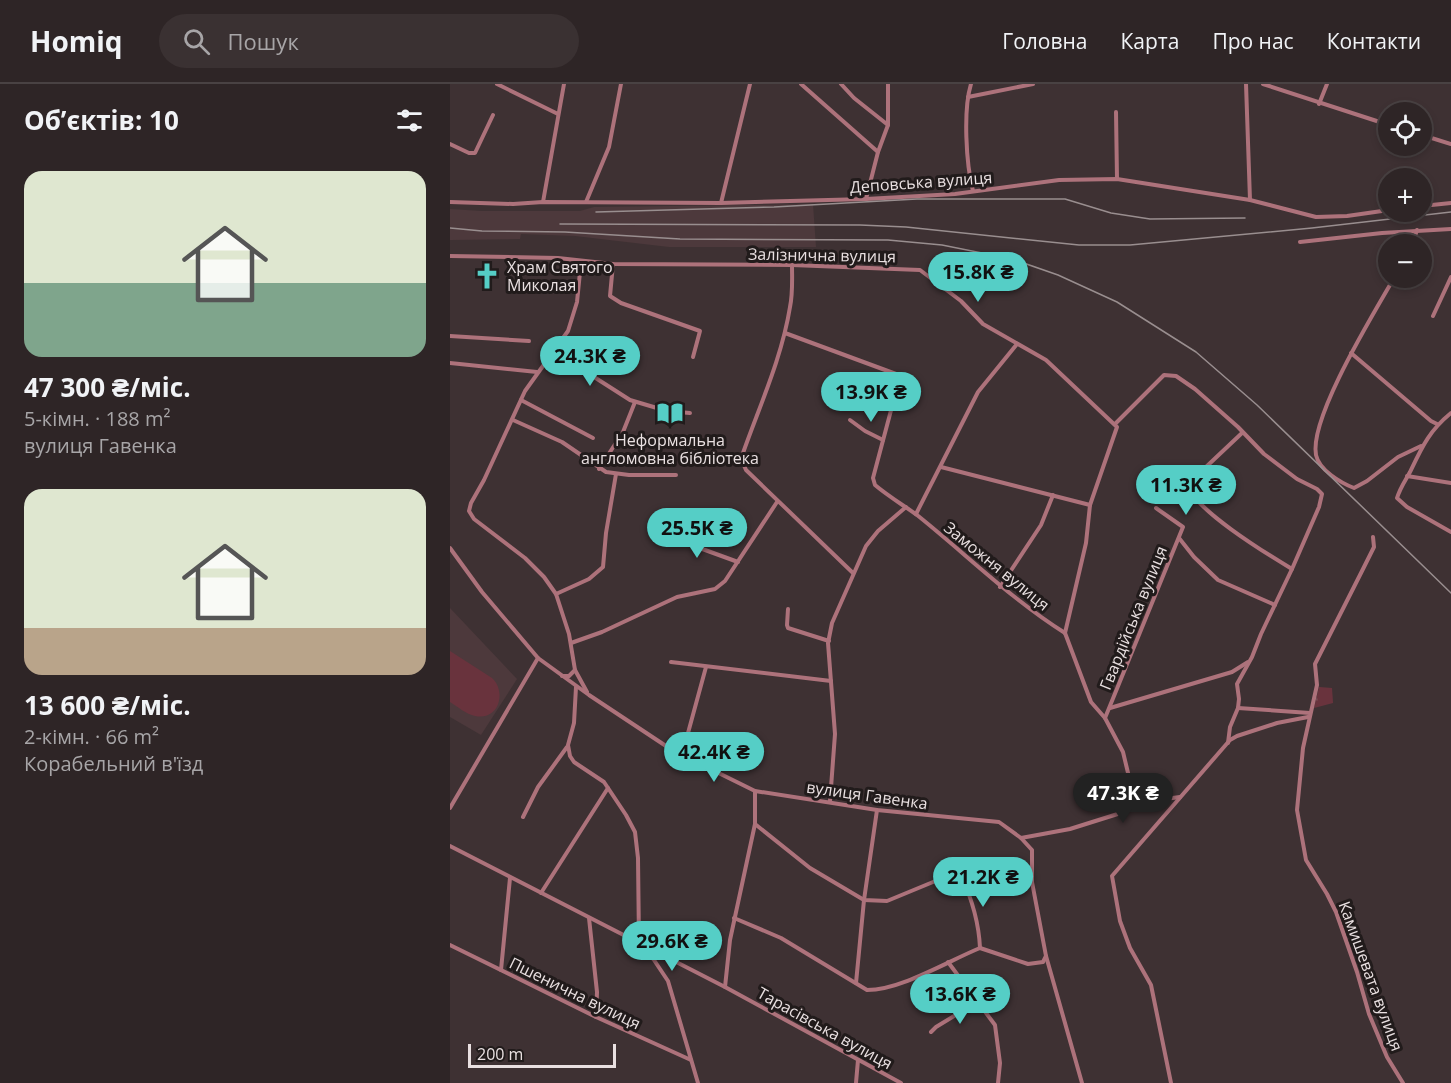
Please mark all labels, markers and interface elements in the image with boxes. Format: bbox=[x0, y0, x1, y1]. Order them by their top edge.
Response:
search box bbox=[159, 14, 579, 68]
text: Homiq bbox=[30, 22, 123, 60]
icon: search bbox=[180, 25, 213, 58]
text: Пошук bbox=[228, 26, 299, 56]
text: Головна bbox=[1002, 27, 1087, 55]
text: Карта bbox=[1120, 27, 1179, 55]
text: Про нас bbox=[1212, 27, 1294, 55]
text: Контакти bbox=[1327, 27, 1421, 55]
text: Об’єктів: 10 bbox=[24, 102, 179, 138]
map controls bbox=[1378, 102, 1432, 288]
button: locate bbox=[1378, 102, 1432, 156]
icon: filters bbox=[393, 104, 426, 137]
street label: Деповська вулиця bbox=[849, 166, 993, 198]
button: + bbox=[1378, 168, 1432, 222]
icon: home bbox=[171, 210, 279, 318]
button: − bbox=[1378, 234, 1432, 288]
street label: Залізнична вулиця bbox=[748, 243, 896, 267]
pin: 15.8K ₴ bbox=[923, 252, 1033, 303]
place label: Храм Святого Миколая bbox=[507, 256, 613, 296]
text: 15.8K ₴ bbox=[942, 258, 1014, 285]
church icon: Храм Святого Миколая bbox=[472, 261, 502, 291]
pin: 24.3K ₴ bbox=[535, 336, 645, 387]
text: 24.3K ₴ bbox=[554, 342, 626, 369]
text: 47 300 ₴/міс. bbox=[24, 369, 191, 405]
pin: 13.9K ₴ bbox=[816, 372, 926, 423]
text: 13.9K ₴ bbox=[835, 378, 907, 405]
library icon: Неформальна англомовна бібліотека bbox=[655, 398, 685, 428]
text: 5-кімн. · 188 m² bbox=[24, 405, 170, 432]
place label: Неформальна англомовна бібліотека bbox=[581, 429, 759, 469]
text: вулиця Гавенка bbox=[24, 432, 177, 459]
pin: 11.3K ₴ bbox=[1131, 465, 1241, 516]
text: 11.3K ₴ bbox=[1150, 471, 1222, 498]
pin: 25.5K ₴ bbox=[642, 508, 752, 559]
text: 25.5K ₴ bbox=[661, 514, 733, 541]
street label: Заможня вулиця bbox=[940, 517, 1054, 615]
icon: home bbox=[171, 528, 279, 636]
street label: Гвардійська вулиця bbox=[1094, 543, 1172, 693]
text: 13 600 ₴/міс. bbox=[24, 687, 191, 723]
text: 2-кімн. · 66 m² bbox=[24, 723, 159, 750]
pin: 42.4K ₴ bbox=[659, 732, 769, 783]
text: 42.4K ₴ bbox=[678, 738, 750, 765]
text: Корабельний в'їзд bbox=[24, 750, 203, 777]
pin: 47.3K ₴ bbox=[1068, 773, 1178, 824]
street label: вулиця Гавенка bbox=[805, 776, 929, 814]
text: 47.3K ₴ bbox=[1087, 779, 1159, 806]
pin: 21.2K ₴ bbox=[928, 857, 1038, 908]
text: 21.2K ₴ bbox=[947, 863, 1019, 890]
street label: Камишевата вулиця bbox=[1334, 898, 1408, 1054]
pin: 29.6K ₴ bbox=[617, 921, 727, 972]
text: 29.6K ₴ bbox=[636, 927, 708, 954]
street label: Пшенична вулиця bbox=[506, 952, 644, 1034]
pin: 13.6K ₴ bbox=[905, 974, 1015, 1025]
text: 13.6K ₴ bbox=[924, 980, 996, 1007]
street label: Тарасівська вулиця bbox=[754, 982, 896, 1074]
scale bar bbox=[468, 1041, 616, 1068]
text: 200 m bbox=[477, 1043, 523, 1065]

